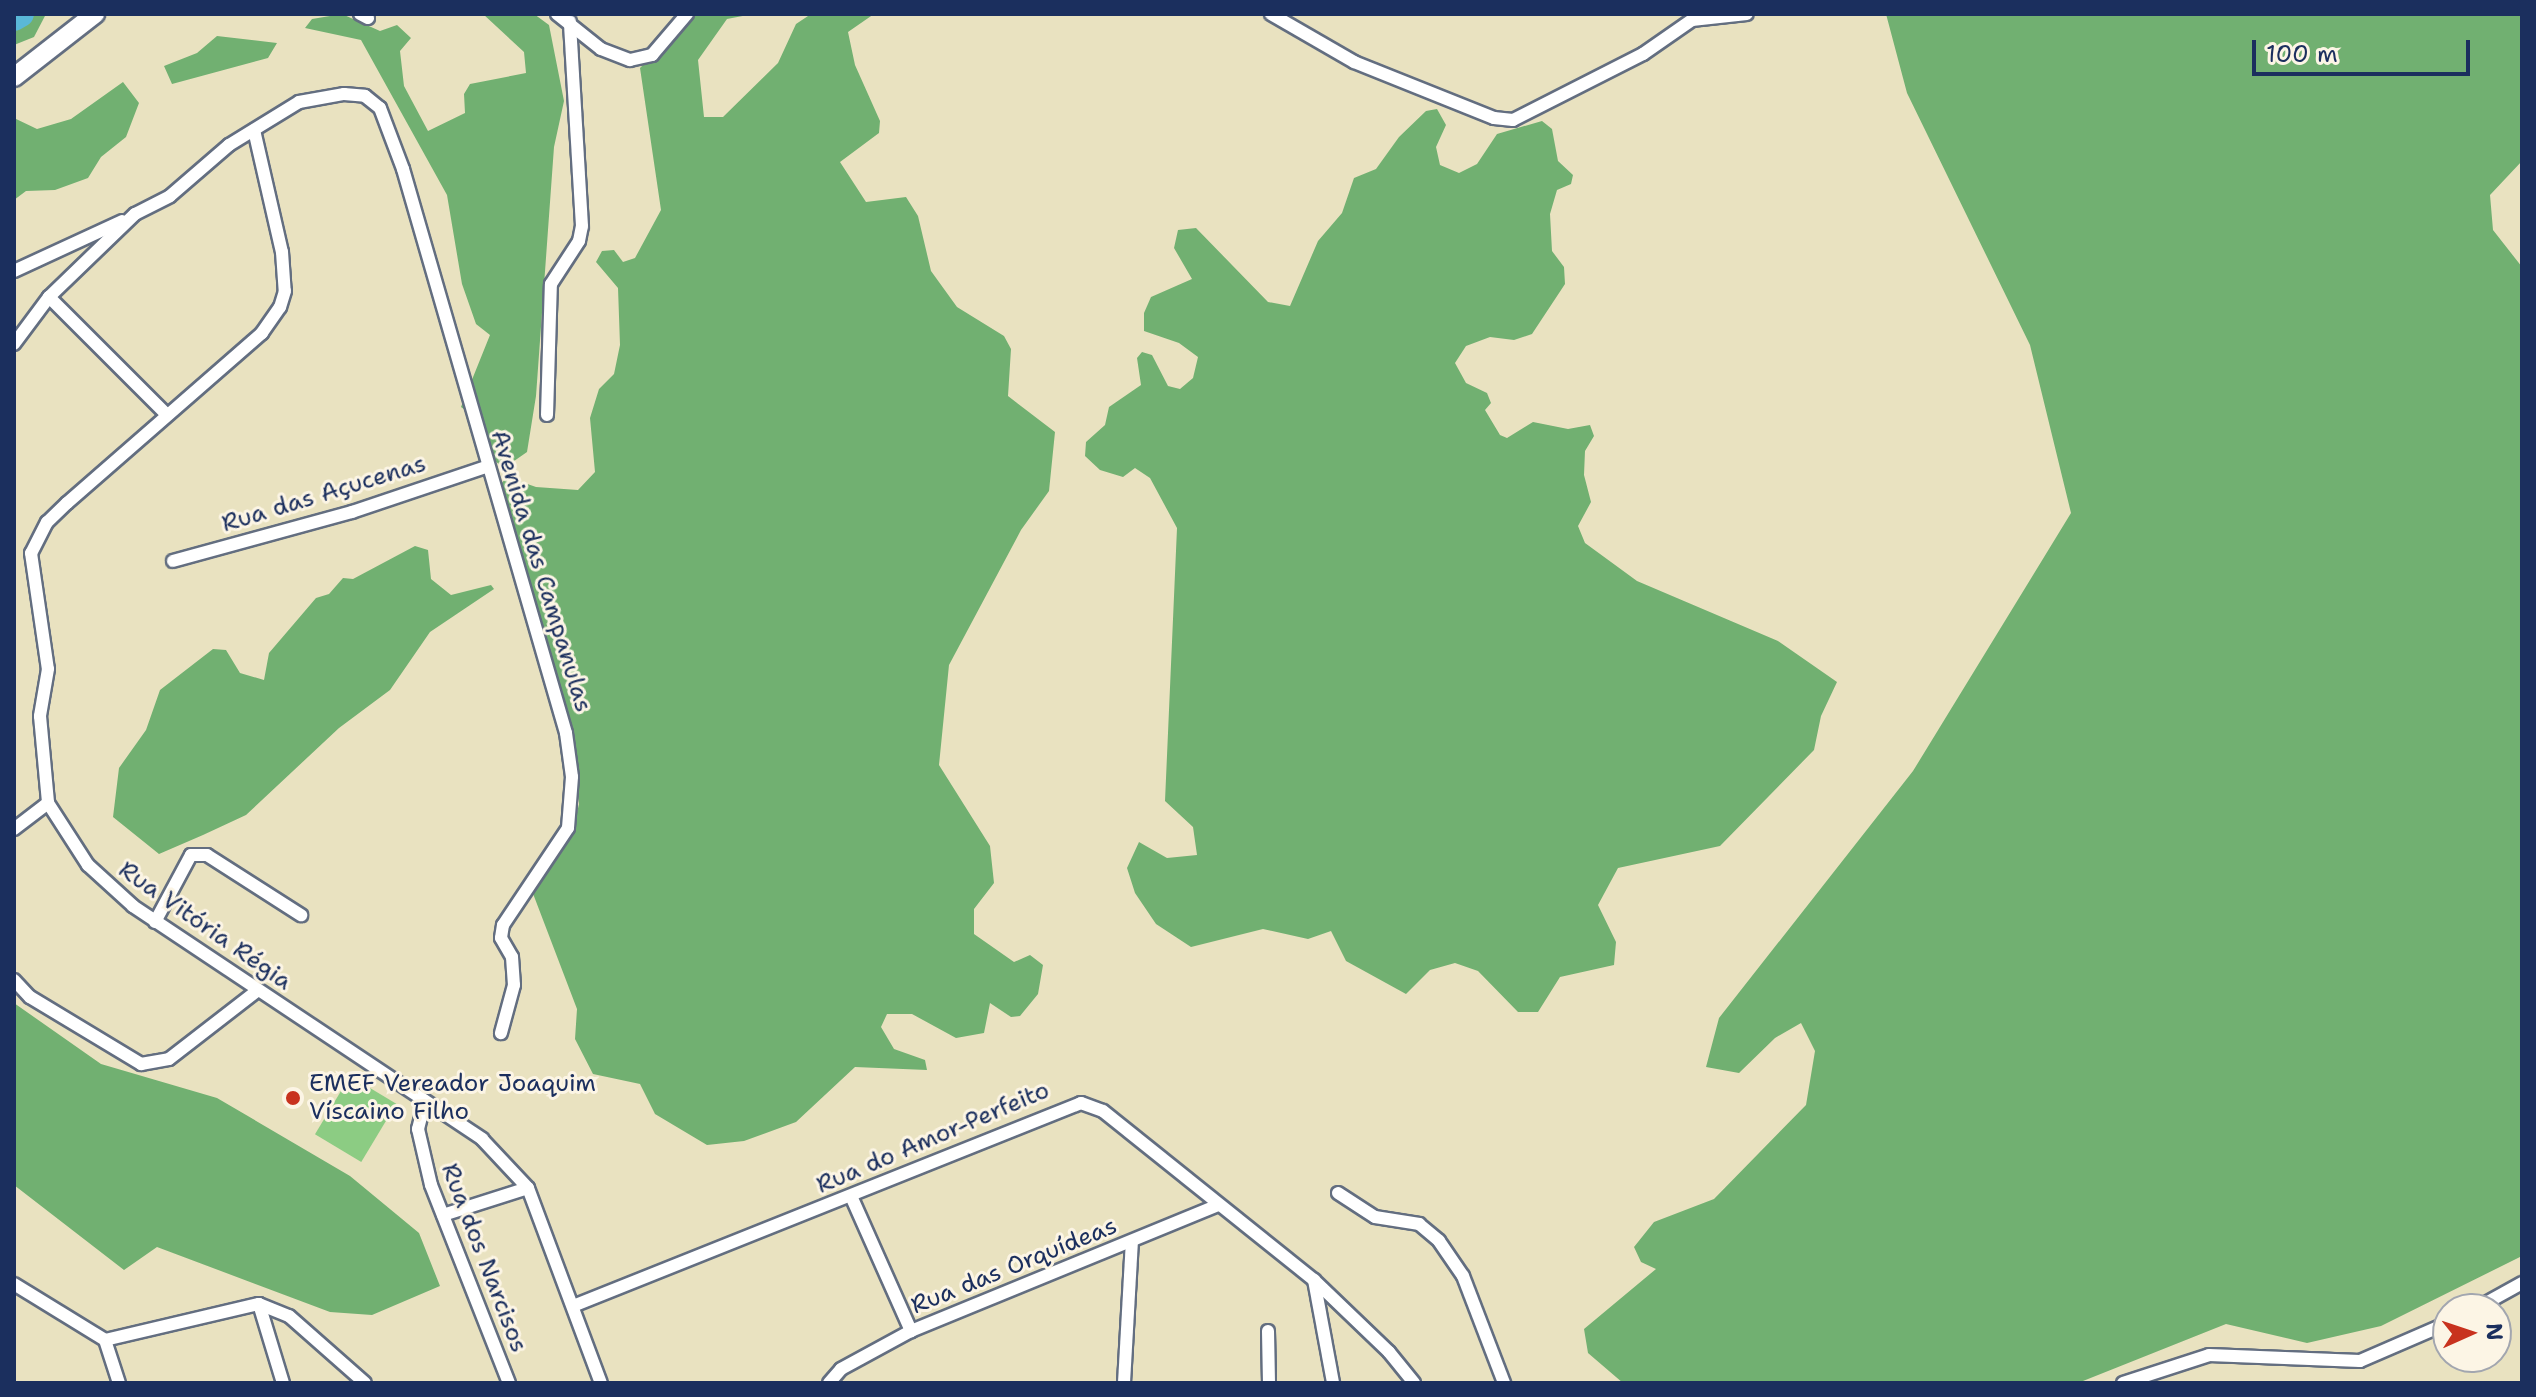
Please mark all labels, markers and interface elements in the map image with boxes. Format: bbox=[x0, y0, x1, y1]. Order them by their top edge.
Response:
scale bar bbox=[2256, 24, 2474, 74]
text: 100 m bbox=[2266, 38, 2338, 70]
street label: Avenida das Campanulas bbox=[484, 427, 598, 715]
street label: Rua das Açucenas bbox=[218, 449, 430, 539]
street label: Rua Vitória Régia bbox=[113, 856, 297, 996]
place label: EMEF Vereador Joaquim Víscaino Filho bbox=[309, 1070, 596, 1126]
street label: Rua do Amor-Perfeito bbox=[812, 1076, 1054, 1200]
marker: EMEF Vereador Joaquim Víscaino Filho bbox=[284, 1089, 302, 1107]
street label: Rua dos Narcisos bbox=[435, 1160, 533, 1356]
street label: Rua das Orquídeas bbox=[907, 1212, 1121, 1320]
north arrow bbox=[2432, 1293, 2512, 1373]
text: N bbox=[2480, 1322, 2509, 1341]

